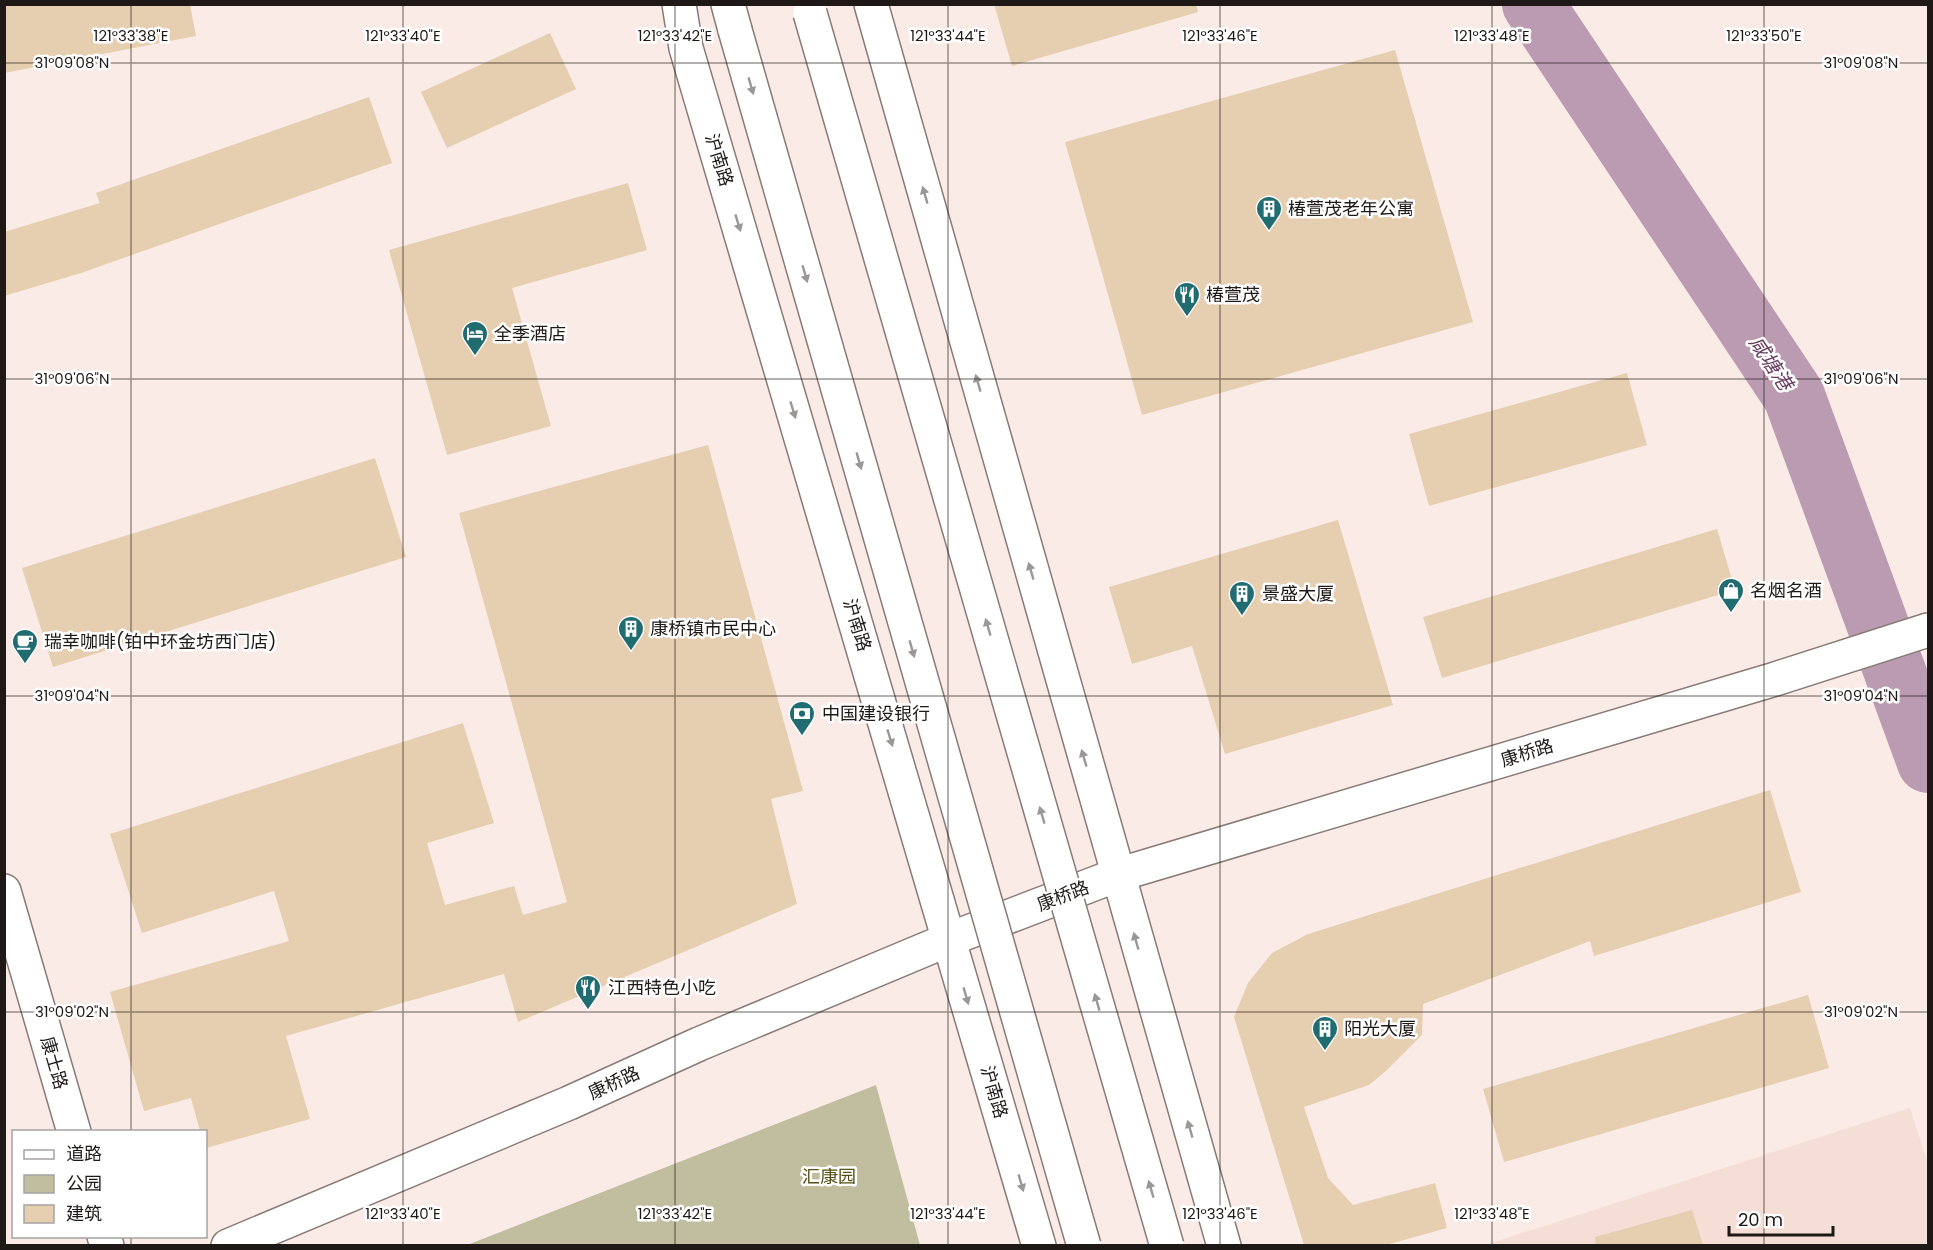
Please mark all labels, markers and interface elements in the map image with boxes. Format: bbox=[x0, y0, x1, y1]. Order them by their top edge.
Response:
text: 121°33'38"E bbox=[94, 25, 168, 46]
text: 121°33'40"E bbox=[365, 25, 441, 46]
text: 121°33'42"E bbox=[638, 25, 712, 46]
text: 121°33'44"E bbox=[910, 25, 986, 46]
text: 121°33'46"E bbox=[1182, 25, 1258, 46]
text: 121°33'48"E bbox=[1454, 25, 1530, 46]
text: 121°33'50"E bbox=[1726, 25, 1802, 46]
text: 31°09'08"N bbox=[35, 52, 109, 73]
text: 31°09'08"N bbox=[1824, 52, 1898, 73]
one-way arrow bbox=[747, 77, 757, 96]
street label: 沪南路 bbox=[700, 130, 739, 189]
one-way arrow bbox=[919, 186, 929, 204]
building icon: 椿萱茂老年公寓 bbox=[1254, 194, 1284, 232]
place label: 椿萱茂老年公寓 bbox=[1288, 196, 1414, 221]
one-way arrow bbox=[734, 214, 743, 232]
one-way arrow bbox=[801, 265, 810, 283]
restaurant icon: 椿萱茂 bbox=[1172, 280, 1202, 318]
place label: 椿萱茂 bbox=[1206, 282, 1260, 307]
hotel icon: 全季酒店 bbox=[460, 319, 490, 357]
place label: 全季酒店 bbox=[494, 321, 566, 346]
water label: 咸塘港 bbox=[1743, 330, 1801, 398]
text: 31°09'06"N bbox=[35, 368, 109, 389]
text: 31°09'06"N bbox=[1824, 368, 1898, 389]
one-way arrow bbox=[973, 374, 982, 392]
one-way arrow bbox=[789, 401, 798, 419]
one-way arrow bbox=[854, 452, 864, 471]
one-way arrow bbox=[1026, 561, 1035, 579]
shop icon: 名烟名酒 bbox=[1716, 576, 1746, 614]
place label: 名烟名酒 bbox=[1750, 578, 1822, 603]
building icon: 景盛大厦 bbox=[1227, 579, 1257, 617]
place label: 景盛大厦 bbox=[1262, 581, 1334, 606]
street label: 沪南路 bbox=[838, 595, 877, 654]
building icon: 康桥镇市民中心 bbox=[616, 614, 646, 652]
place label: 康桥镇市民中心 bbox=[650, 616, 776, 641]
one-way arrow bbox=[983, 618, 992, 636]
cafe icon: 瑞幸咖啡(铂中环金坊西门店) bbox=[10, 627, 40, 665]
place label: 瑞幸咖啡(铂中环金坊西门店) bbox=[44, 629, 276, 654]
one-way arrow bbox=[908, 640, 917, 658]
text: 31°09'04"N bbox=[35, 685, 109, 706]
text: 31°09'04"N bbox=[1824, 685, 1898, 706]
bank icon: 中国建设银行 bbox=[787, 699, 817, 737]
place label: 中国建设银行 bbox=[822, 701, 930, 726]
one-way arrow bbox=[886, 729, 895, 747]
street label: 康桥路 bbox=[1497, 733, 1556, 772]
one-way arrow bbox=[1079, 749, 1088, 767]
one-way arrow bbox=[1037, 806, 1046, 824]
street label: 康桥路 bbox=[1033, 874, 1093, 917]
one-way arrow bbox=[1131, 932, 1140, 950]
restaurant icon: 江西特色小吃 bbox=[573, 973, 603, 1011]
place label: 江西特色小吃 bbox=[608, 975, 716, 1000]
one-way arrow bbox=[962, 987, 971, 1005]
one-way arrow bbox=[1091, 993, 1101, 1011]
text: 31°09'02"N bbox=[35, 1001, 109, 1022]
text: 31°09'02"N bbox=[1824, 1001, 1898, 1022]
building icon: 阳光大厦 bbox=[1310, 1014, 1340, 1052]
place label: 阳光大厦 bbox=[1344, 1016, 1416, 1041]
street label: 康士路 bbox=[35, 1033, 74, 1092]
street label: 康桥路 bbox=[584, 1060, 644, 1105]
street label: 沪南路 bbox=[975, 1062, 1014, 1121]
one-way arrow bbox=[1185, 1120, 1194, 1138]
legend bbox=[12, 1130, 207, 1238]
text: 道路 bbox=[66, 1141, 102, 1166]
park label: 汇康园 bbox=[802, 1164, 856, 1189]
text: 公园 bbox=[66, 1171, 102, 1196]
one-way arrow bbox=[1017, 1174, 1026, 1192]
one-way arrow bbox=[1146, 1180, 1155, 1198]
scale bar bbox=[1729, 1199, 1832, 1237]
text: 建筑 bbox=[66, 1201, 102, 1226]
text: 121°33'40"E bbox=[365, 1203, 441, 1224]
text: 121°33'42"E bbox=[638, 1203, 712, 1224]
text: 121°33'44"E bbox=[910, 1203, 986, 1224]
text: 121°33'46"E bbox=[1182, 1203, 1258, 1224]
text: 121°33'48"E bbox=[1454, 1203, 1530, 1224]
text: 20 m bbox=[1738, 1207, 1783, 1232]

